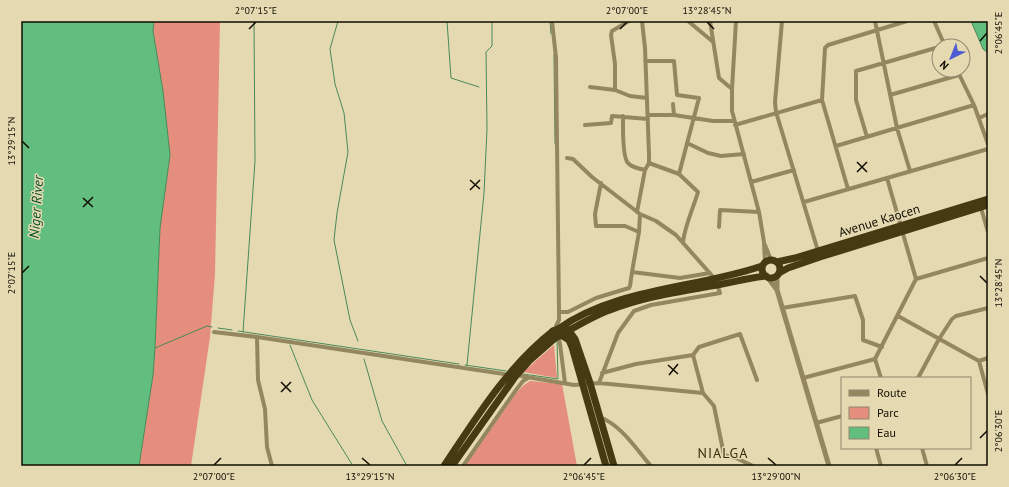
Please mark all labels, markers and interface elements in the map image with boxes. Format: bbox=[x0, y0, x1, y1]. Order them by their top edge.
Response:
text: 2°07'15"E bbox=[235, 4, 277, 17]
text: 2°07'00"E bbox=[606, 4, 648, 17]
text: 13°28'45"N bbox=[682, 4, 732, 17]
text: 2°06'45"E bbox=[992, 12, 1005, 54]
north arrow bbox=[931, 38, 971, 78]
text: N bbox=[937, 58, 952, 73]
text: 13°29'15"N bbox=[5, 116, 18, 166]
water label: Niger River bbox=[25, 174, 47, 239]
street label: Avenue Kaocen bbox=[836, 200, 922, 241]
text: 2°07'15"E bbox=[5, 252, 18, 294]
text: 13°28'45"N bbox=[992, 258, 1005, 308]
legend bbox=[841, 377, 971, 449]
text: Route bbox=[877, 385, 907, 400]
text: Parc bbox=[877, 405, 899, 420]
text: 2°06'30"E bbox=[992, 410, 1005, 452]
text: Eau bbox=[877, 425, 896, 440]
district label: NIALGA bbox=[698, 444, 748, 462]
text: 2°07'00"E bbox=[193, 470, 235, 483]
text: 13°29'15"N bbox=[345, 470, 395, 483]
text: 2°06'45"E bbox=[563, 470, 605, 483]
text: 13°29'00"N bbox=[751, 470, 801, 483]
text: 2°06'30"E bbox=[934, 470, 976, 483]

